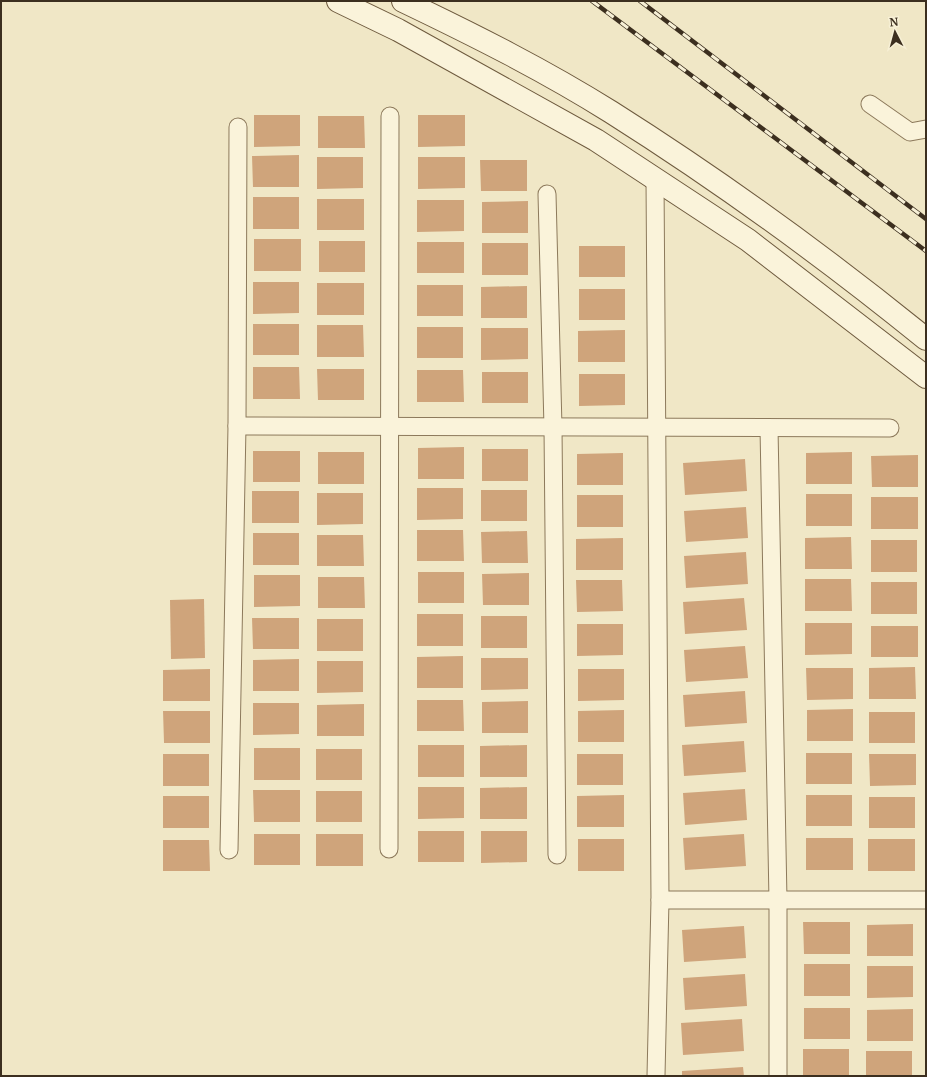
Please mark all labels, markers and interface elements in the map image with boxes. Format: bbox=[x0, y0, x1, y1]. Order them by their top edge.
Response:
north arrow bbox=[875, 12, 915, 52]
text: N bbox=[889, 15, 899, 29]

